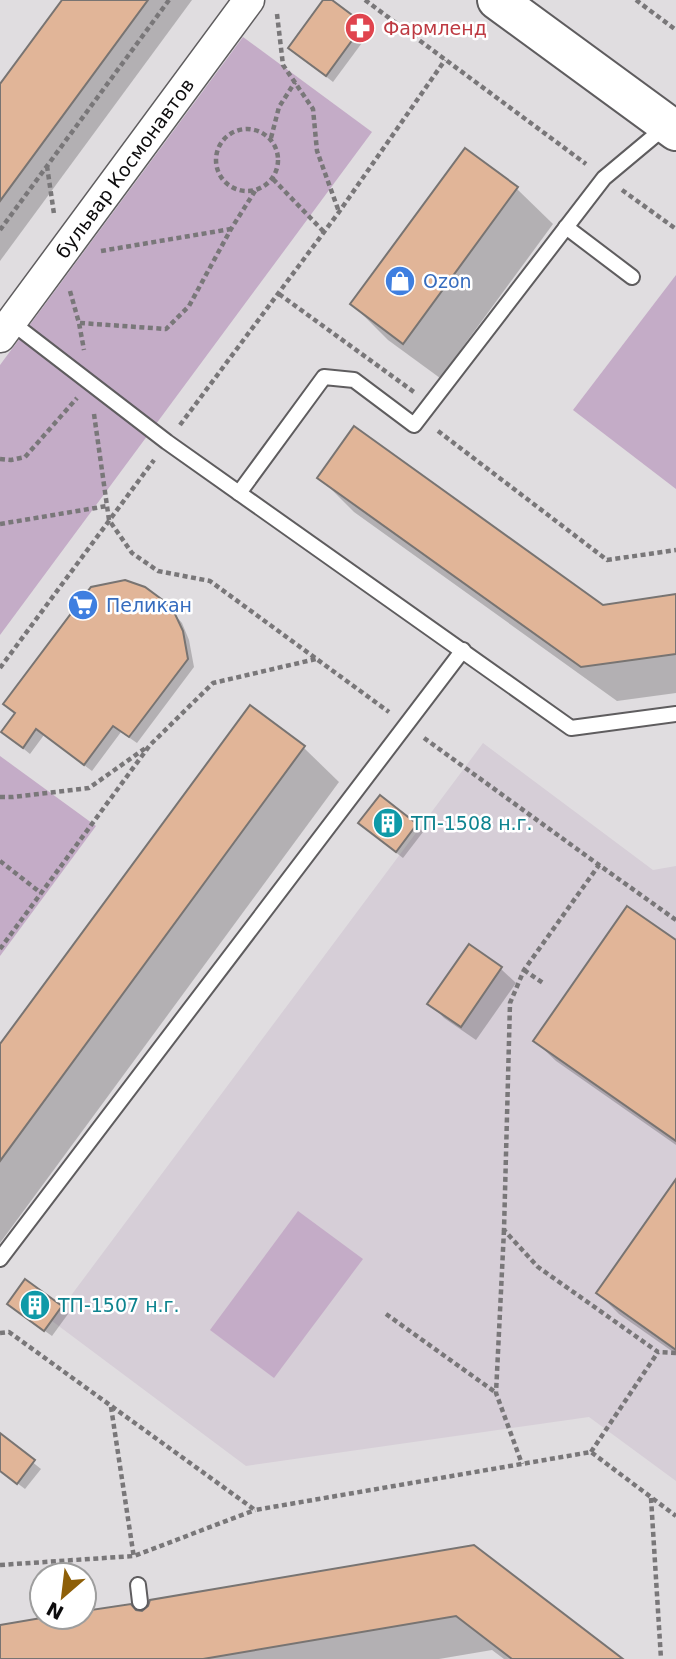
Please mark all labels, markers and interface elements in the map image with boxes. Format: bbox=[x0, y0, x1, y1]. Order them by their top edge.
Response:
pharmacy icon: Фармленд bbox=[343, 11, 377, 45]
place label: Фармленд bbox=[383, 17, 487, 39]
street label: бульвар Космонавтов bbox=[51, 74, 198, 262]
shop icon: Ozon bbox=[383, 264, 417, 298]
place label: Ozon bbox=[423, 270, 472, 292]
supermarket icon: Пеликан bbox=[66, 588, 100, 622]
place label: Пеликан bbox=[106, 594, 192, 616]
building icon: ТП-1508 н.г. bbox=[371, 806, 405, 840]
place label: ТП-1508 н.г. bbox=[410, 812, 533, 834]
building icon: ТП-1507 н.г. bbox=[18, 1288, 52, 1322]
place label: ТП-1507 н.г. bbox=[57, 1294, 180, 1316]
north arrow bbox=[28, 1561, 98, 1631]
text: N bbox=[43, 1598, 67, 1624]

